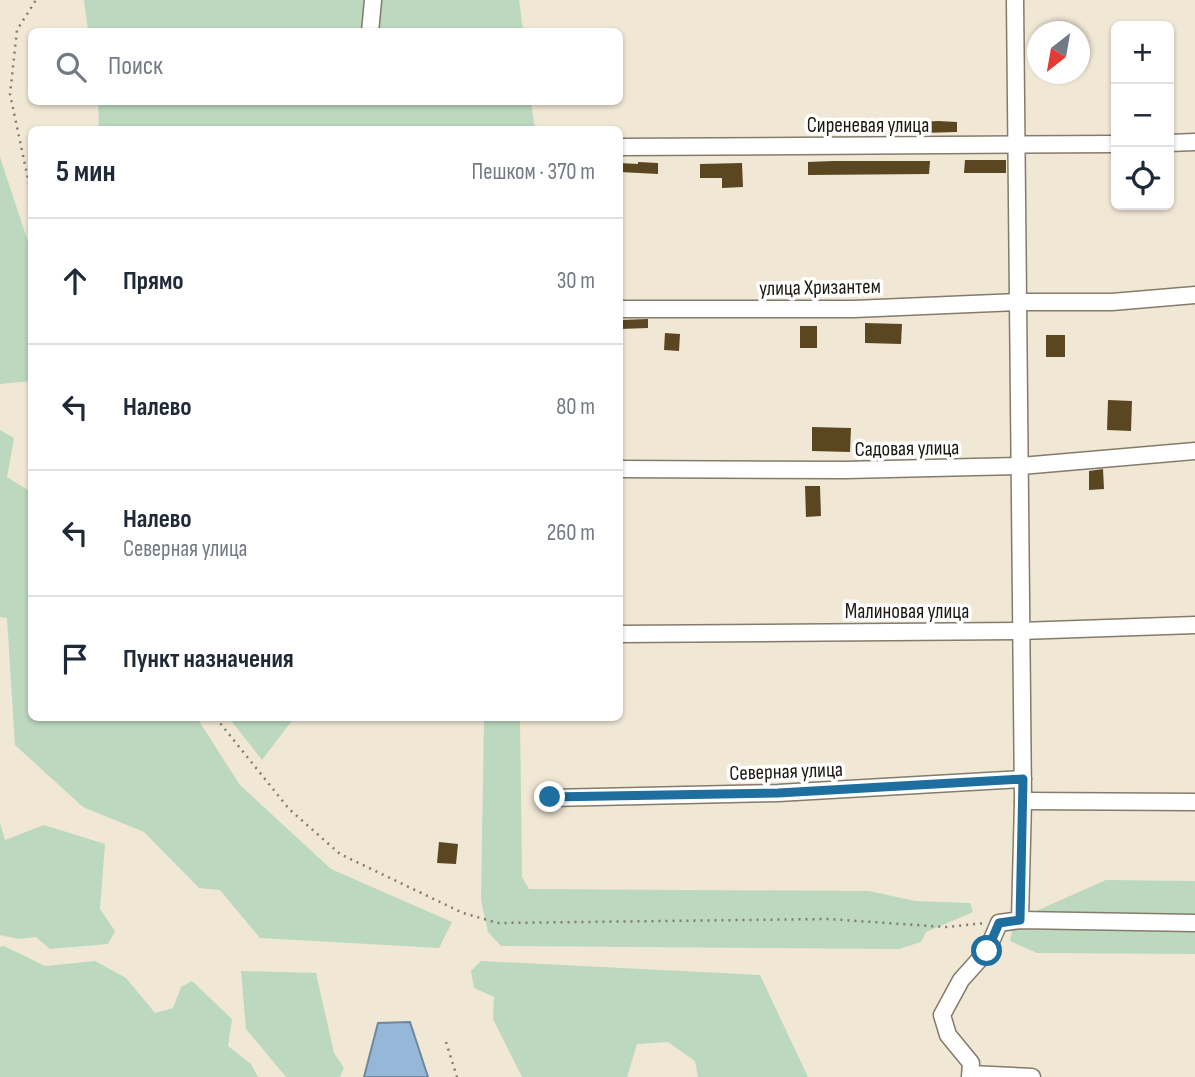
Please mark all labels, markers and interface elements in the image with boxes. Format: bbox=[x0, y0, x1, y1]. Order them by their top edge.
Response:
north arrow bbox=[1027, 21, 1090, 84]
map controls bbox=[1111, 21, 1174, 210]
button: + bbox=[1111, 21, 1174, 84]
search box bbox=[28, 28, 623, 105]
icon: search bbox=[52, 48, 90, 86]
text: Поиск bbox=[108, 51, 163, 82]
button: − bbox=[1111, 84, 1174, 147]
street label: Сиреневая улица bbox=[807, 113, 929, 138]
button: locate bbox=[1111, 147, 1174, 210]
text: 5 мин bbox=[56, 154, 116, 190]
text: Пешком · 370 m bbox=[472, 158, 595, 186]
icon: ahead bbox=[56, 262, 94, 300]
text: Прямо bbox=[123, 266, 184, 297]
text: 30 m bbox=[557, 267, 595, 295]
street label: улица Хризантем bbox=[759, 274, 881, 301]
icon: left bbox=[56, 388, 94, 426]
text: Налево bbox=[123, 392, 192, 423]
text: 80 m bbox=[556, 393, 595, 421]
street label: Садовая улица bbox=[855, 435, 959, 462]
text: Налево bbox=[123, 504, 192, 535]
icon: left bbox=[56, 514, 94, 552]
text: 260 m bbox=[547, 519, 595, 547]
text: Северная улица bbox=[123, 535, 247, 563]
street label: Малиновая улица bbox=[845, 599, 969, 624]
icon: arrive bbox=[56, 640, 94, 678]
text: Пункт назначения bbox=[123, 644, 294, 675]
street label: Северная улица bbox=[729, 757, 843, 786]
route end bbox=[534, 781, 565, 812]
route start bbox=[971, 935, 1002, 966]

